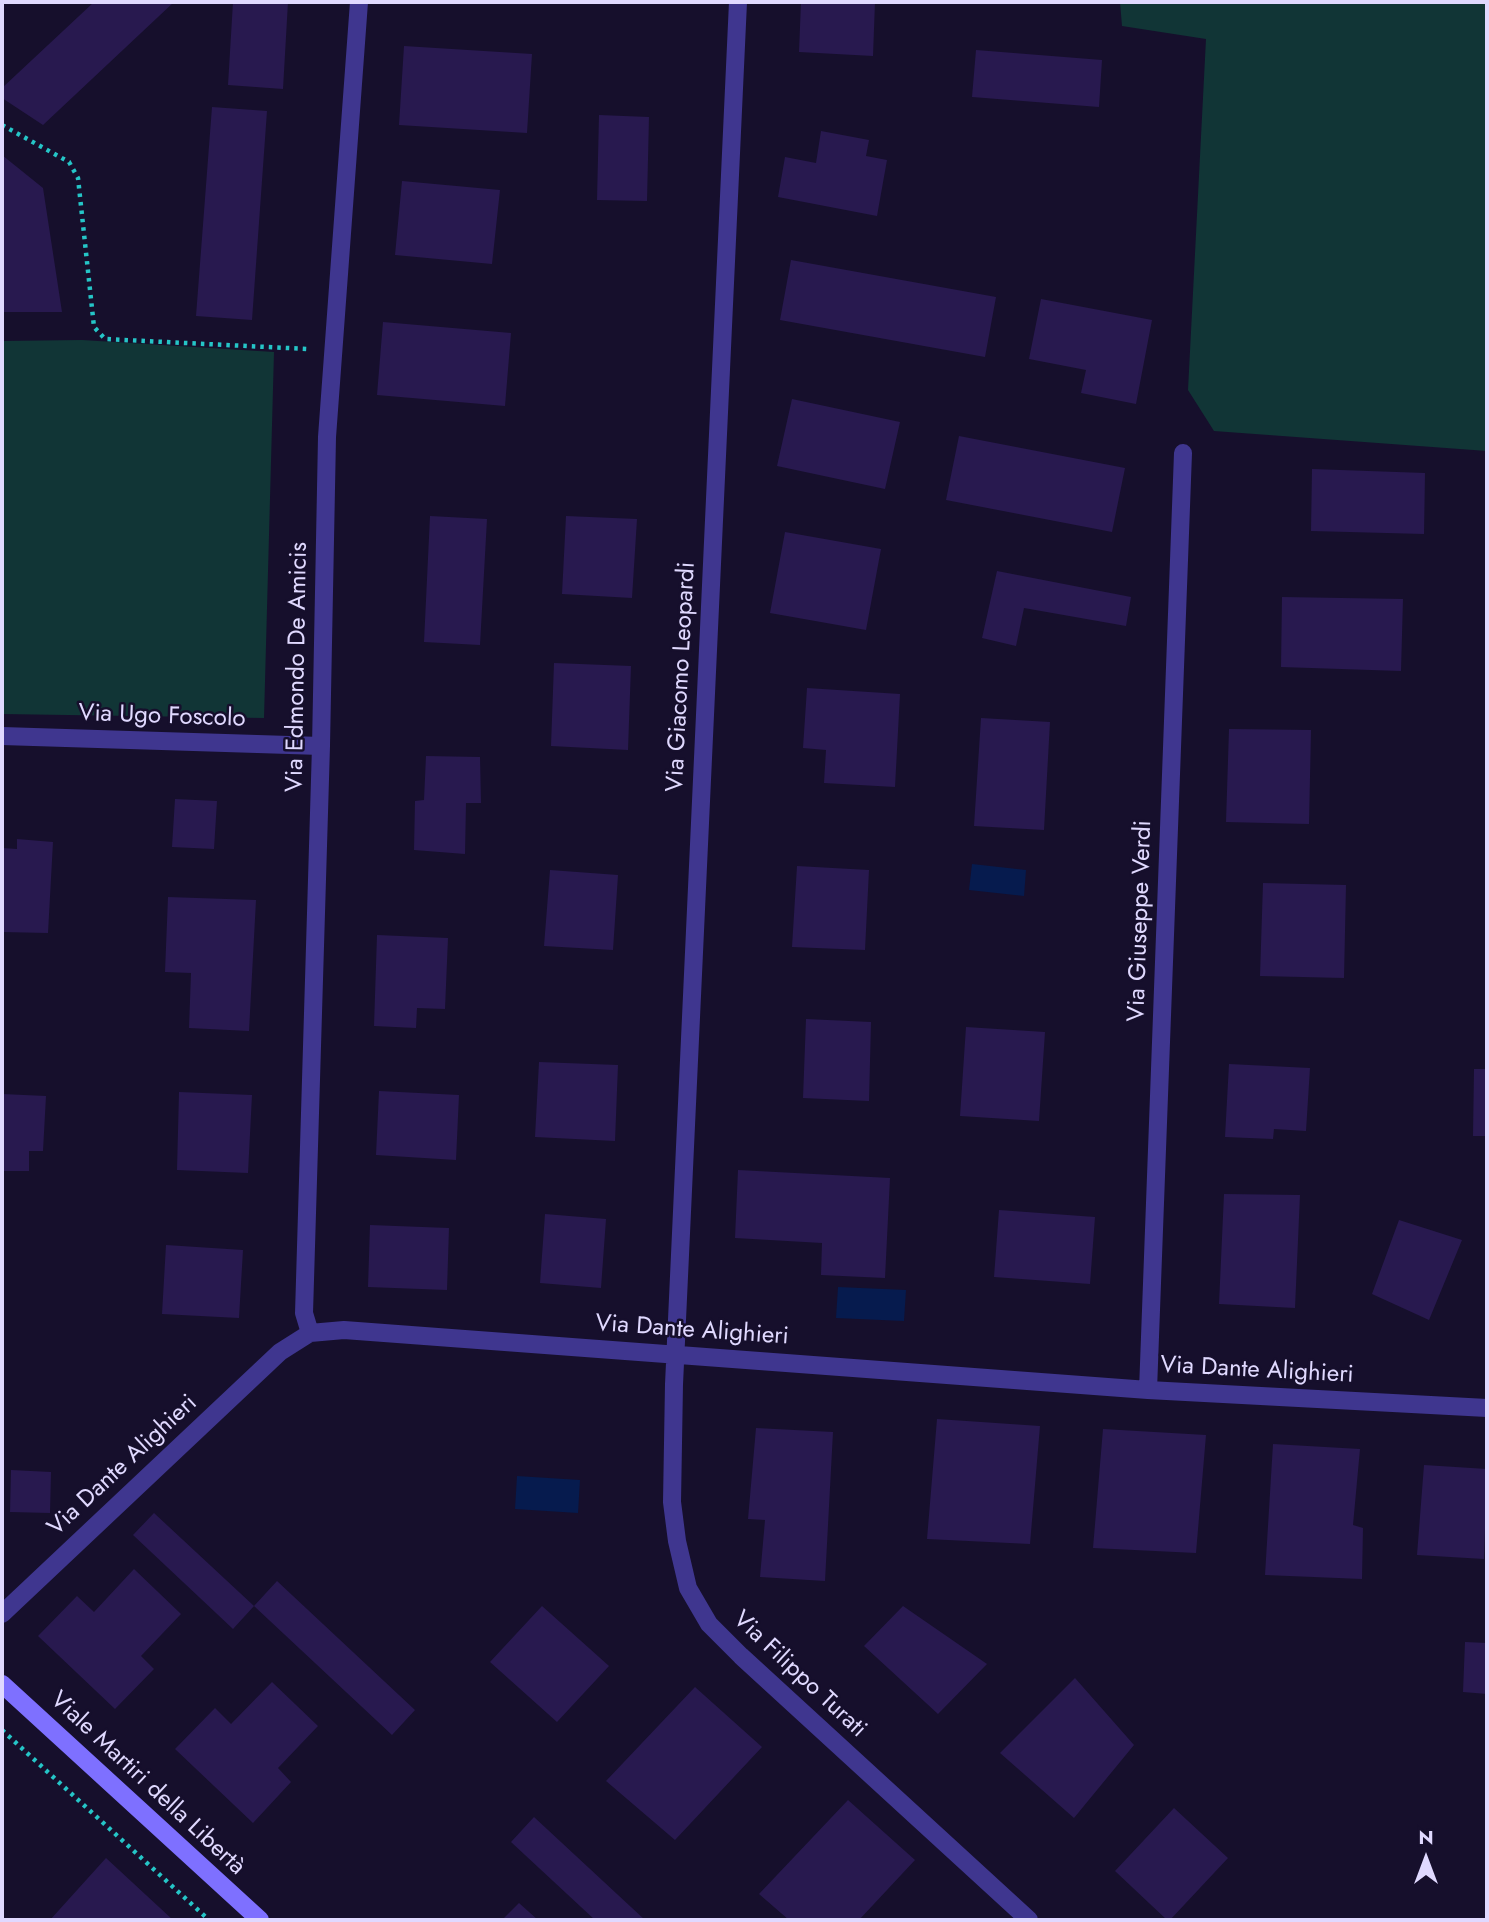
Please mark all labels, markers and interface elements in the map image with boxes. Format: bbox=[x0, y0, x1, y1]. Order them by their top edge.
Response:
street label: Via Edmondo De Amicis bbox=[281, 542, 315, 792]
street label: Via Giacomo Leopardi bbox=[662, 561, 702, 793]
street label: Via Ugo Foscolo bbox=[78, 700, 246, 734]
street label: Via Giuseppe Verdi bbox=[1123, 820, 1159, 1022]
street label: Via Dante Alighieri bbox=[594, 1310, 790, 1352]
street label: Via Dante Alighieri bbox=[1160, 1352, 1354, 1390]
street label: Via Dante Alighieri bbox=[42, 1389, 204, 1543]
street label: Via Filippo Turati bbox=[726, 1606, 872, 1744]
street label: Viale Martiri della Libertà bbox=[44, 1686, 250, 1882]
north arrow bbox=[1391, 1824, 1461, 1894]
text: N bbox=[1418, 1824, 1434, 1851]

